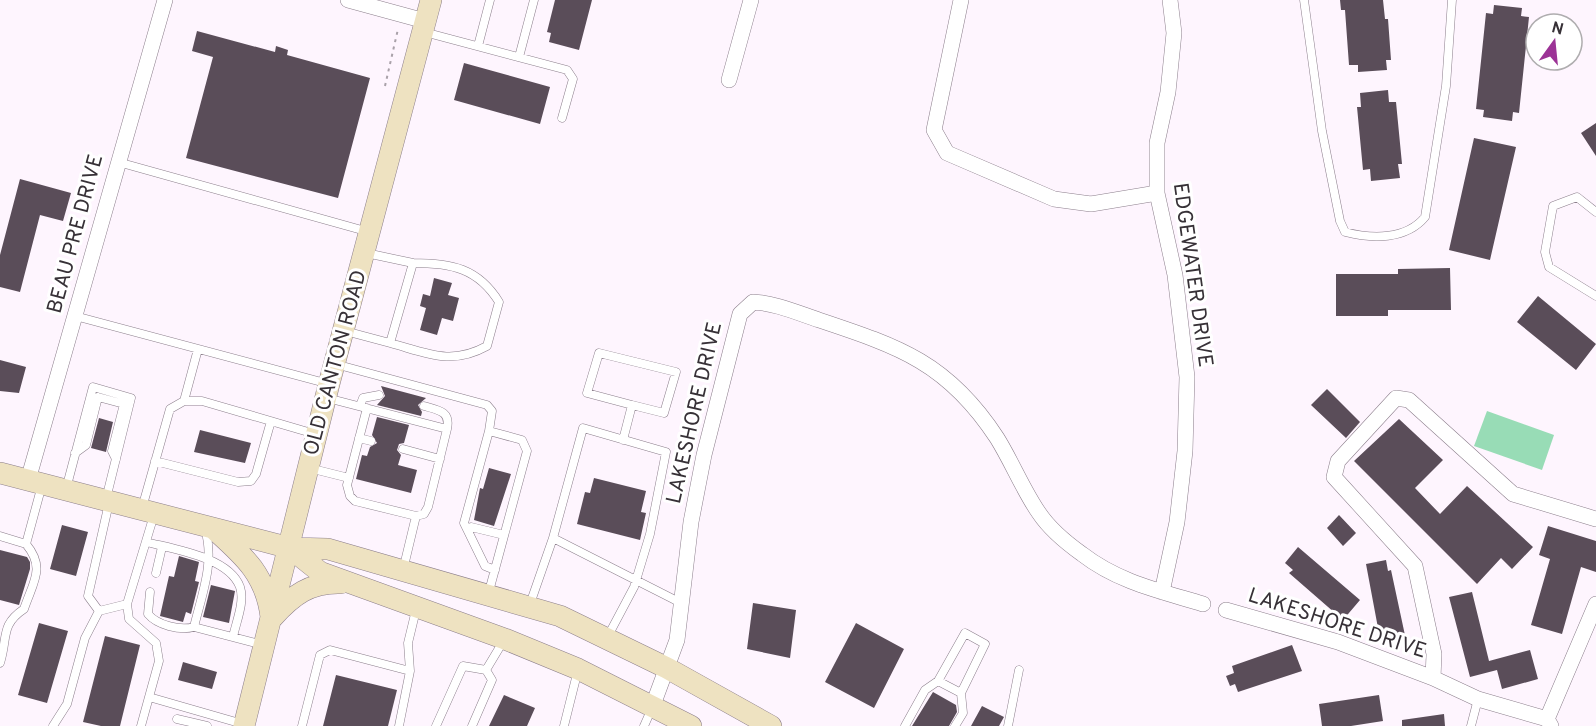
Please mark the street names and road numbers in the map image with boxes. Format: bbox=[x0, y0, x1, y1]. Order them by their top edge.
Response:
street label: BEAU PRE DRIVE bbox=[42, 151, 110, 317]
street label: EDGEWATER DRIVE bbox=[1166, 181, 1218, 369]
street label: OLD CANTON ROAD bbox=[298, 267, 374, 459]
street label: LAKESHORE DRIVE bbox=[661, 319, 729, 507]
street label: LAKESHORE DRIVE bbox=[1244, 582, 1430, 666]

